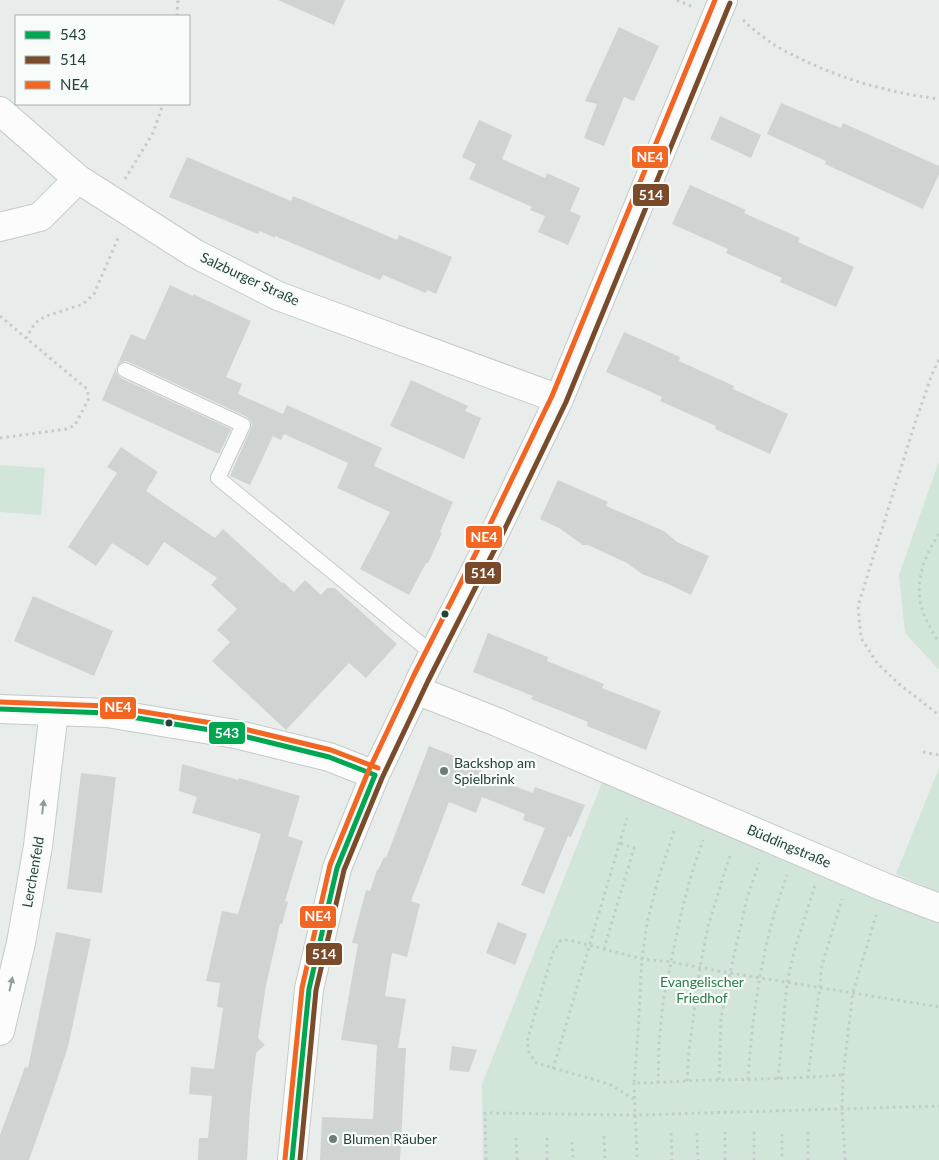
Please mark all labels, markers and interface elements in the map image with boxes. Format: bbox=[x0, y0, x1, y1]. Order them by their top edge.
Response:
legend bbox=[15, 15, 190, 105]
text: 543 bbox=[60, 25, 86, 43]
text: 514 bbox=[60, 50, 86, 68]
text: NE4 bbox=[60, 75, 89, 93]
line badge: NE4 bbox=[631, 145, 669, 169]
text: NE4 bbox=[637, 148, 663, 165]
line badge: 514 bbox=[632, 183, 670, 207]
text: 514 bbox=[639, 186, 663, 203]
street label: Salzburger Straße bbox=[198, 248, 302, 309]
line badge: NE4 bbox=[465, 525, 503, 549]
text: NE4 bbox=[471, 528, 497, 545]
line badge: 514 bbox=[464, 561, 502, 585]
text: 514 bbox=[471, 564, 495, 581]
unlabelled marker bbox=[440, 609, 450, 619]
line badge: NE4 bbox=[99, 696, 137, 720]
text: NE4 bbox=[105, 698, 131, 715]
unlabelled marker bbox=[164, 718, 174, 728]
line badge: 543 bbox=[208, 721, 246, 745]
text: 543 bbox=[215, 724, 239, 741]
place label: Backshop am Spielbrink bbox=[454, 754, 535, 787]
marker: Backshop am Spielbrink bbox=[438, 765, 450, 777]
one-way arrow bbox=[39, 798, 47, 814]
street label: Büddingstraße bbox=[745, 820, 834, 871]
street label: Lerchenfeld bbox=[18, 835, 47, 909]
line badge: NE4 bbox=[299, 905, 337, 929]
text: NE4 bbox=[305, 907, 331, 924]
line badge: 514 bbox=[305, 942, 343, 966]
text: 514 bbox=[312, 945, 336, 962]
park label: Evangelischer Friedhof bbox=[660, 973, 744, 1006]
one-way arrow bbox=[7, 976, 15, 991]
place label: Blumen Räuber bbox=[343, 1130, 437, 1147]
marker: Blumen Räuber bbox=[327, 1133, 339, 1145]

